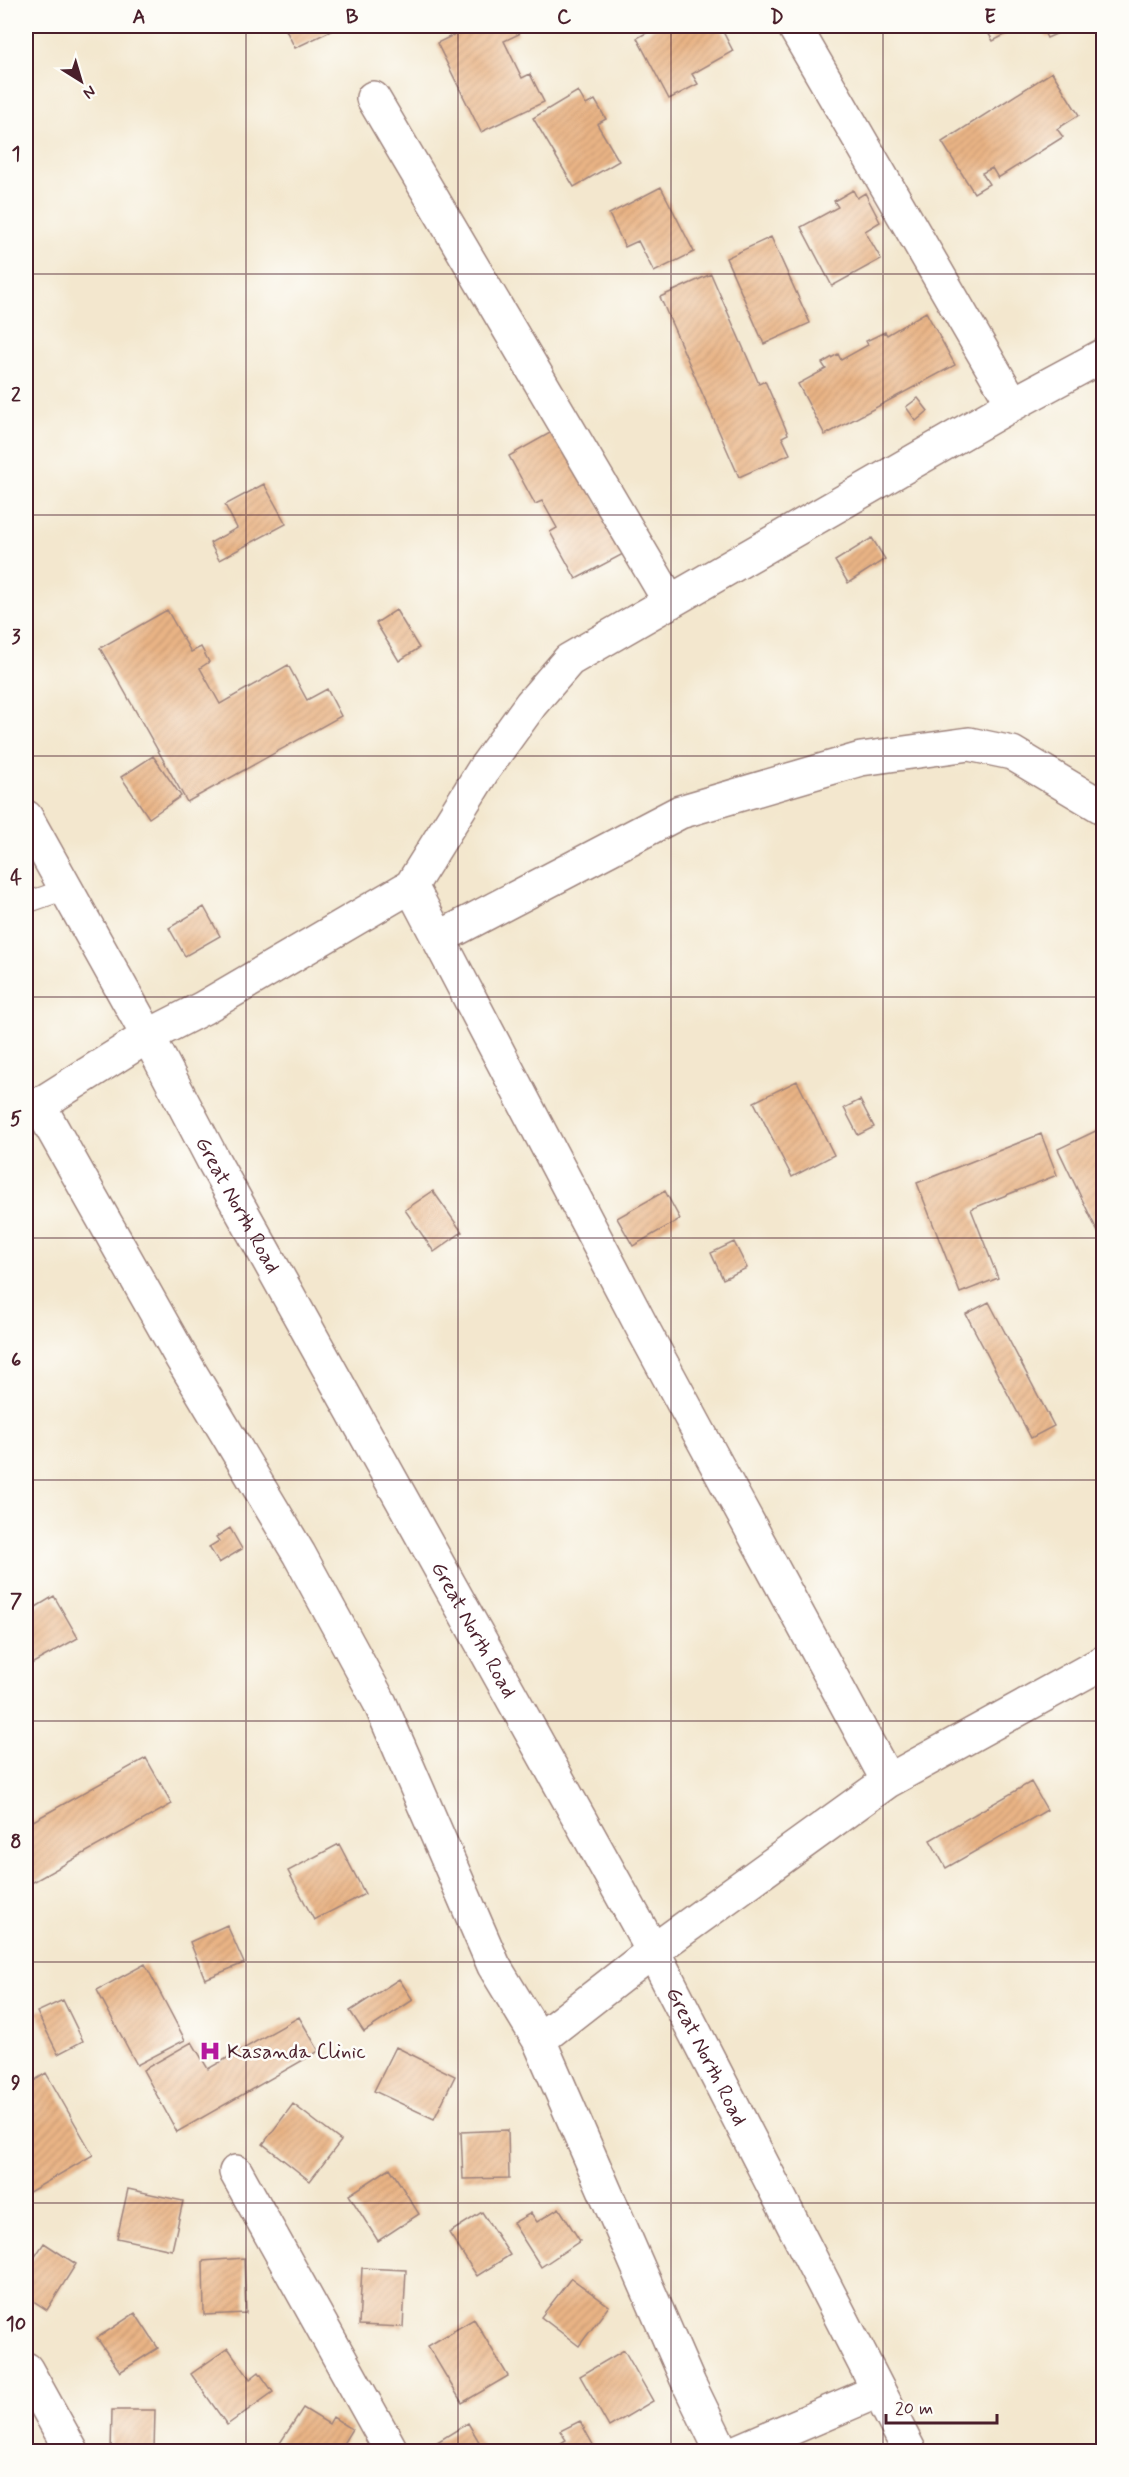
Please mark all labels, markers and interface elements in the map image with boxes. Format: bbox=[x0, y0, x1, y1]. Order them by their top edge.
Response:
text: A bbox=[132, 4, 146, 31]
text: B bbox=[346, 4, 359, 31]
text: C bbox=[557, 4, 572, 31]
text: D bbox=[770, 4, 784, 31]
text: E bbox=[984, 4, 996, 31]
north arrow bbox=[51, 51, 111, 111]
text: N bbox=[79, 80, 100, 103]
text: 1 bbox=[12, 141, 20, 168]
text: 2 bbox=[11, 382, 21, 409]
text: 3 bbox=[11, 624, 21, 651]
text: 4 bbox=[10, 865, 22, 892]
text: 5 bbox=[10, 1106, 22, 1133]
street label: Great North Road bbox=[188, 1132, 286, 1279]
text: 6 bbox=[11, 1347, 21, 1374]
street label: Great North Road bbox=[424, 1557, 523, 1703]
text: 7 bbox=[10, 1588, 22, 1615]
text: 8 bbox=[10, 1829, 22, 1856]
street label: Great North Road bbox=[659, 1982, 753, 2131]
place label: Kasanda Clinic bbox=[227, 2038, 366, 2066]
hospital icon: Kasanda Clinic bbox=[198, 2039, 222, 2063]
text: 9 bbox=[11, 2070, 21, 2097]
text: 10 bbox=[6, 2311, 26, 2338]
scale bar bbox=[886, 2387, 997, 2425]
text: 20 m bbox=[895, 2397, 933, 2421]

